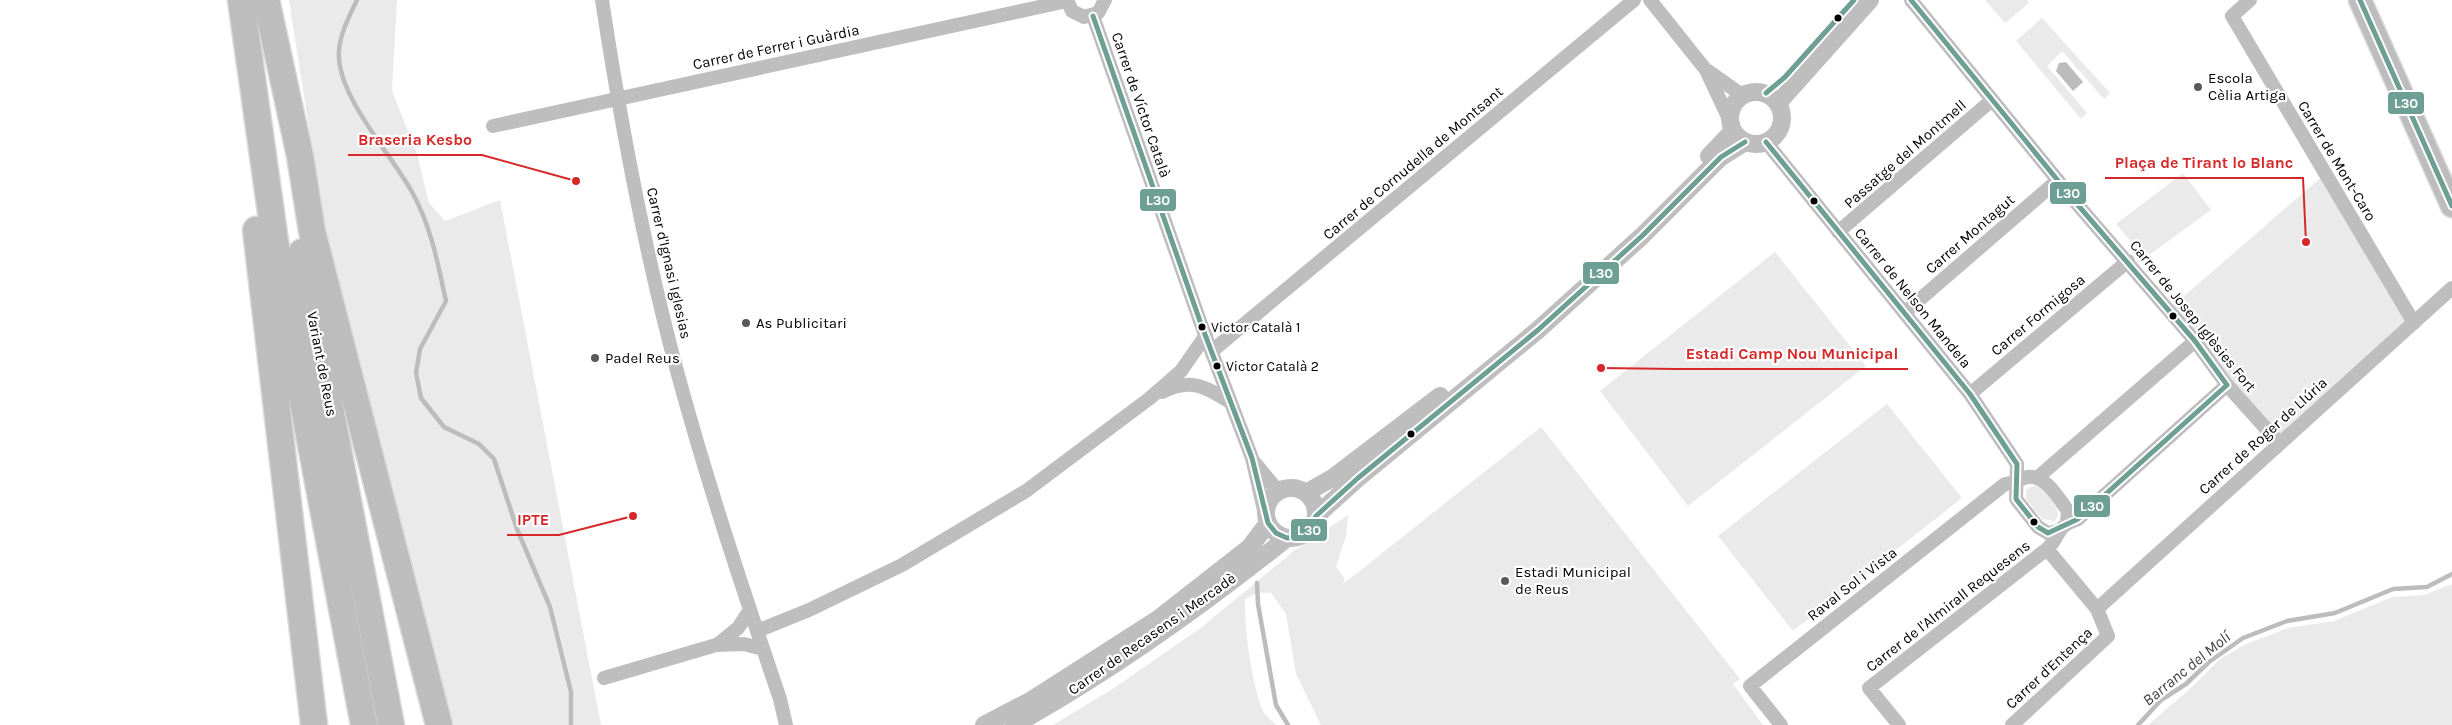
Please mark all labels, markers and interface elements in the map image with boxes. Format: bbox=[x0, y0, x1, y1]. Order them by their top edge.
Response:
unlabelled marker bbox=[1833, 13, 1843, 23]
street label: Carrer de Ferrer i Guàrdia bbox=[691, 21, 861, 73]
street label: Carrer de Víctor Català bbox=[1108, 30, 1174, 180]
place label: Escola Cèlia Artiga bbox=[2208, 69, 2286, 104]
marker: Escola Cèlia Artiga bbox=[2192, 81, 2204, 93]
street label: Carrer de Cornudella de Montsant bbox=[1319, 82, 1507, 244]
line badge: L30 bbox=[2387, 91, 2425, 115]
text: L30 bbox=[2394, 95, 2418, 112]
street label: Passatge del Montmell bbox=[1840, 96, 1970, 212]
street label: Carrer de Mont-Caro bbox=[2294, 98, 2380, 224]
callout: Braseria Kesbo bbox=[348, 124, 482, 155]
text: Braseria Kesbo bbox=[358, 130, 472, 149]
callout: Plaça de Tirant lo Blanc bbox=[2105, 147, 2303, 178]
text: Plaça de Tirant lo Blanc bbox=[2115, 153, 2293, 172]
line badge: L30 bbox=[2049, 181, 2087, 205]
text: L30 bbox=[2056, 185, 2080, 202]
street label: Carrer d'Ignasi Iglesias bbox=[643, 186, 695, 340]
line badge: L30 bbox=[1139, 188, 1177, 212]
street label: Carrer Montagut bbox=[1922, 190, 2018, 278]
text: L30 bbox=[1146, 192, 1170, 209]
unlabelled marker bbox=[1809, 196, 1819, 206]
street label: Carrer de Nelson Mandela bbox=[1851, 224, 1975, 372]
street label: Carrer de Josep Iglèsies Fort bbox=[2126, 236, 2260, 396]
line badge: L30 bbox=[1582, 261, 1620, 285]
text: L30 bbox=[1589, 265, 1613, 282]
street label: Carrer Formigosa bbox=[1987, 270, 2089, 360]
street label: Variant de Reus bbox=[303, 310, 341, 418]
unlabelled marker bbox=[2168, 311, 2178, 321]
place label: As Publicitari bbox=[756, 314, 847, 332]
marker: As Publicitari bbox=[740, 317, 752, 329]
place label: Victor Català 1 bbox=[1211, 319, 1300, 336]
marker: Victor Català 1 bbox=[1197, 322, 1207, 332]
callout: Estadi Camp Nou Municipal bbox=[1676, 338, 1908, 369]
text: Estadi Camp Nou Municipal bbox=[1686, 344, 1898, 363]
place label: Padel Reus bbox=[605, 349, 680, 367]
marker: Padel Reus bbox=[589, 352, 601, 364]
place label: Victor Català 2 bbox=[1226, 358, 1319, 375]
marker: Victor Català 2 bbox=[1212, 361, 1222, 371]
street label: Carrer de Roger de Llúria bbox=[2195, 374, 2331, 498]
unlabelled marker bbox=[1406, 429, 1416, 439]
line badge: L30 bbox=[2073, 494, 2111, 518]
text: L30 bbox=[2080, 498, 2104, 515]
callout: IPTE bbox=[507, 504, 559, 535]
text: IPTE bbox=[517, 510, 549, 529]
unlabelled marker bbox=[2029, 517, 2039, 527]
line badge: L30 bbox=[1290, 518, 1328, 542]
text: L30 bbox=[1297, 522, 1321, 539]
street label: Carrer de l'Almirall Requesens bbox=[1862, 536, 2034, 676]
street label: Raval Sol i Vista bbox=[1804, 543, 1900, 625]
place label: Estadi Municipal de Reus bbox=[1515, 563, 1631, 598]
street label: Carrer de Recasens i Mercadè bbox=[1065, 569, 1239, 699]
marker: Estadi Municipal de Reus bbox=[1499, 575, 1511, 587]
street label: Carrer d'Entença bbox=[2002, 623, 2096, 713]
water label: Barranc del Molí bbox=[2139, 626, 2235, 710]

